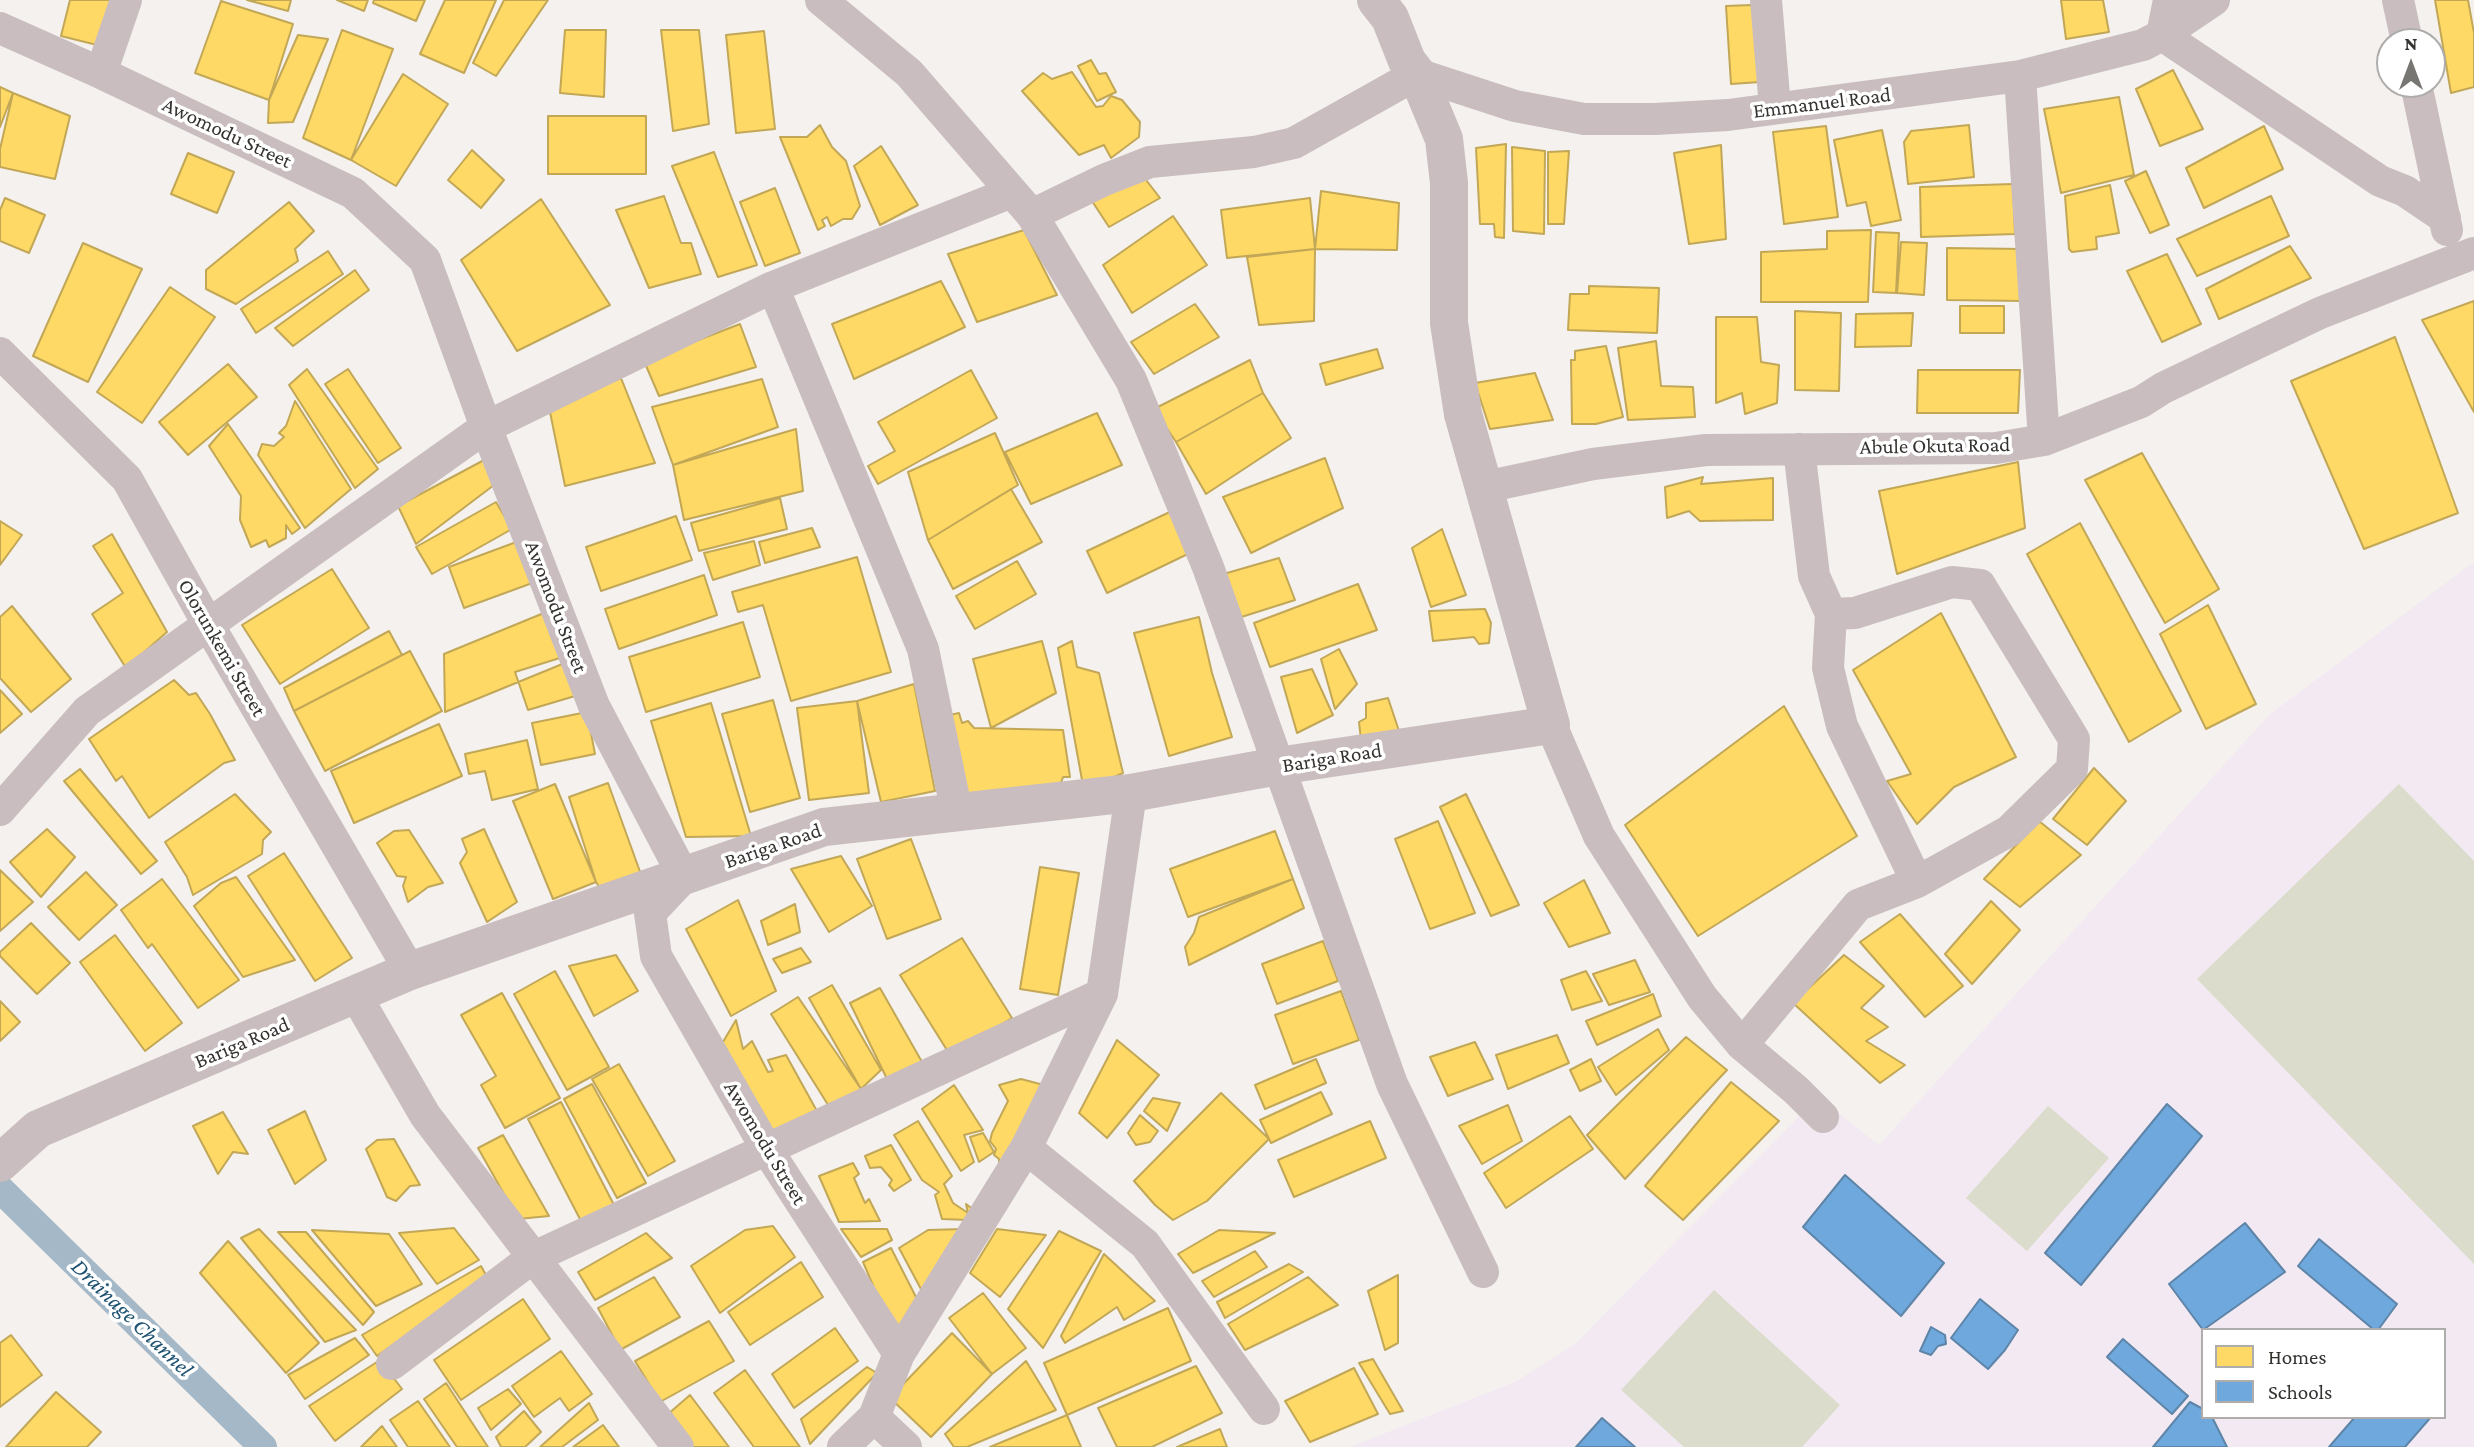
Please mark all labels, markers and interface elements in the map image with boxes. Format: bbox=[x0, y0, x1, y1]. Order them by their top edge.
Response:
north arrow bbox=[2376, 28, 2446, 98]
text: N bbox=[2405, 33, 2417, 54]
street label: Emmanuel Road bbox=[1752, 82, 1892, 124]
street label: Awomodu Street bbox=[158, 92, 296, 174]
street label: Abule Okuta Road bbox=[1859, 432, 2011, 460]
street label: Awomodu Street bbox=[519, 537, 593, 677]
street label: Olorunkemi Street bbox=[172, 575, 272, 721]
street label: Bariga Road bbox=[1280, 738, 1384, 778]
street label: Bariga Road bbox=[721, 818, 825, 874]
street label: Bariga Road bbox=[191, 1012, 293, 1074]
street label: Awomodu Street bbox=[718, 1077, 812, 1209]
water label: Drainage Channel bbox=[65, 1253, 199, 1383]
legend bbox=[2201, 1328, 2446, 1419]
text: Homes bbox=[2268, 1345, 2327, 1369]
text: Schools bbox=[2268, 1380, 2332, 1404]

